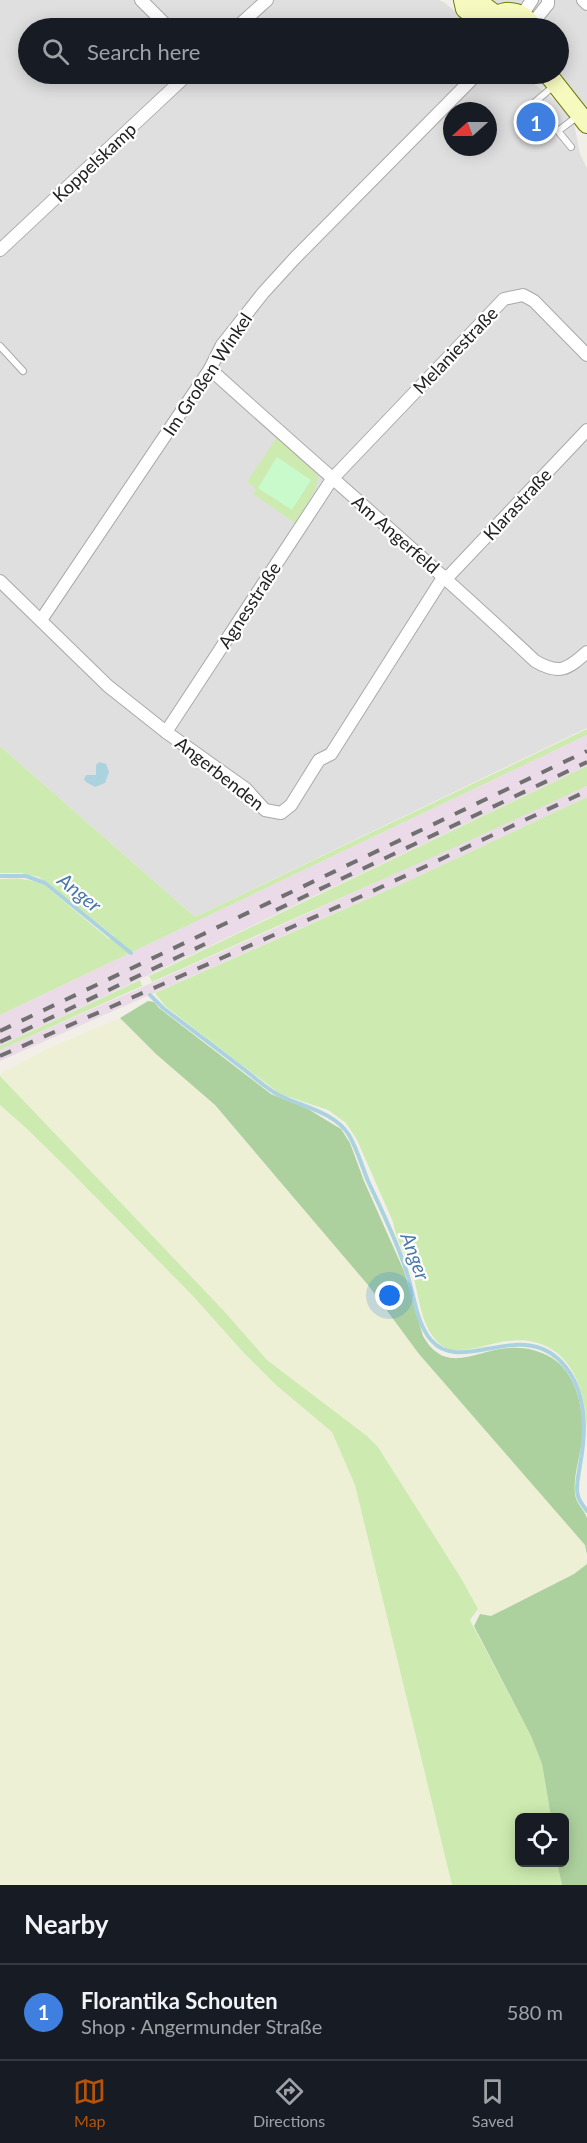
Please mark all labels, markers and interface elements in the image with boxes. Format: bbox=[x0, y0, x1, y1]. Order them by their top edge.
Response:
search box bbox=[18, 18, 569, 84]
icon: search bbox=[39, 35, 72, 68]
text: Search here bbox=[87, 38, 200, 65]
pin: 1 bbox=[516, 100, 556, 144]
north arrow bbox=[443, 102, 497, 156]
street label: Koppelskamp bbox=[48, 118, 140, 206]
street label: Melaniestraße bbox=[408, 302, 502, 398]
street label: Im Großen Winkel bbox=[158, 308, 256, 440]
street label: Klarastraße bbox=[478, 464, 556, 544]
street label: Am Angerfeld bbox=[348, 490, 444, 578]
street label: Agnesstraße bbox=[213, 558, 285, 652]
street label: Angerbenden bbox=[171, 731, 269, 815]
water label: Anger bbox=[53, 867, 108, 917]
water label: Anger bbox=[396, 1228, 436, 1284]
your location bbox=[375, 1281, 404, 1310]
map controls bbox=[515, 1813, 569, 1867]
button: locate bbox=[515, 1813, 569, 1867]
text: Nearby bbox=[24, 1908, 109, 1940]
text: Florantika Schouten bbox=[81, 1987, 278, 2014]
text: 1 bbox=[38, 2000, 49, 2024]
text: 580 m bbox=[507, 2000, 563, 2024]
text: Shop · Angermunder Straße bbox=[81, 2014, 322, 2038]
tab: Map bbox=[73, 2075, 106, 2130]
tab: Directions bbox=[253, 2075, 325, 2130]
tab: Saved bbox=[472, 2075, 514, 2130]

